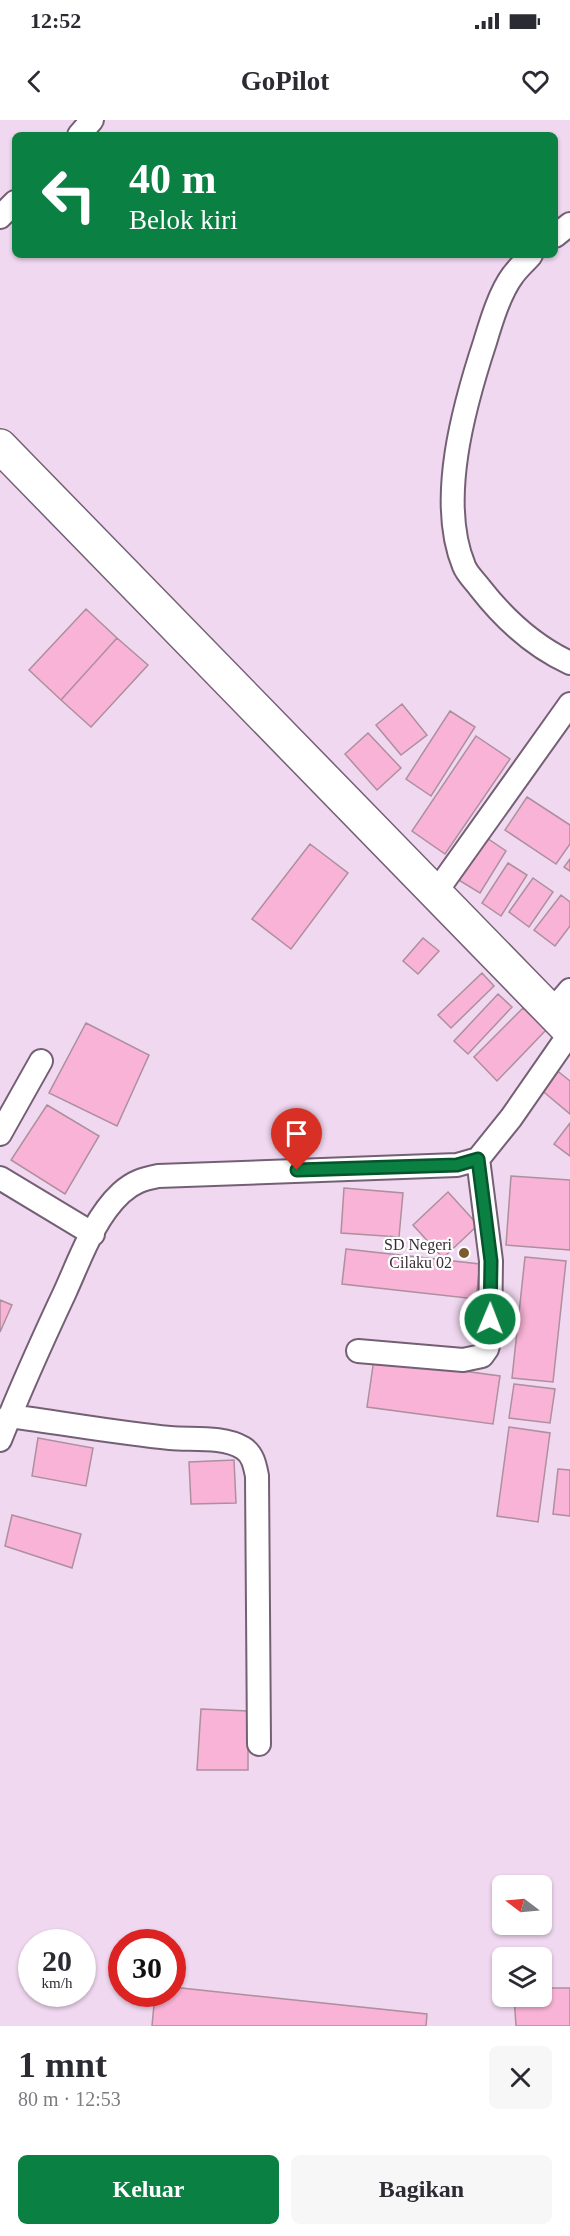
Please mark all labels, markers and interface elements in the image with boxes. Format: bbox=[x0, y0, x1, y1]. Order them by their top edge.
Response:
text: 12:52 bbox=[30, 8, 81, 33]
icon: back bbox=[18, 65, 51, 98]
icon: heart bbox=[519, 65, 552, 98]
text: GoPilot bbox=[241, 66, 329, 96]
icon: left bbox=[30, 156, 108, 234]
text: 40 m bbox=[129, 156, 217, 202]
text: Belok kiri bbox=[129, 205, 238, 235]
pin bbox=[271, 1108, 322, 1170]
icon: arrive bbox=[280, 1117, 313, 1150]
place label: SD Negeri Cilaku 02 bbox=[384, 1236, 453, 1271]
marker: SD Negeri Cilaku 02 bbox=[457, 1246, 471, 1260]
position arrow bbox=[458, 1287, 522, 1351]
north arrow bbox=[492, 1875, 552, 1935]
map controls bbox=[492, 1875, 552, 2007]
speed limit sign: 30 bbox=[108, 1929, 186, 2007]
text: 20 bbox=[42, 1944, 72, 1977]
button: layers bbox=[492, 1947, 552, 2007]
text: km/h bbox=[42, 1975, 72, 1991]
text: 1 mnt bbox=[18, 2045, 107, 2085]
button: close bbox=[489, 2046, 552, 2109]
text: 80 m · 12:53 bbox=[18, 2088, 121, 2110]
button: Keluar bbox=[18, 2155, 279, 2224]
button: Bagikan bbox=[291, 2155, 552, 2224]

